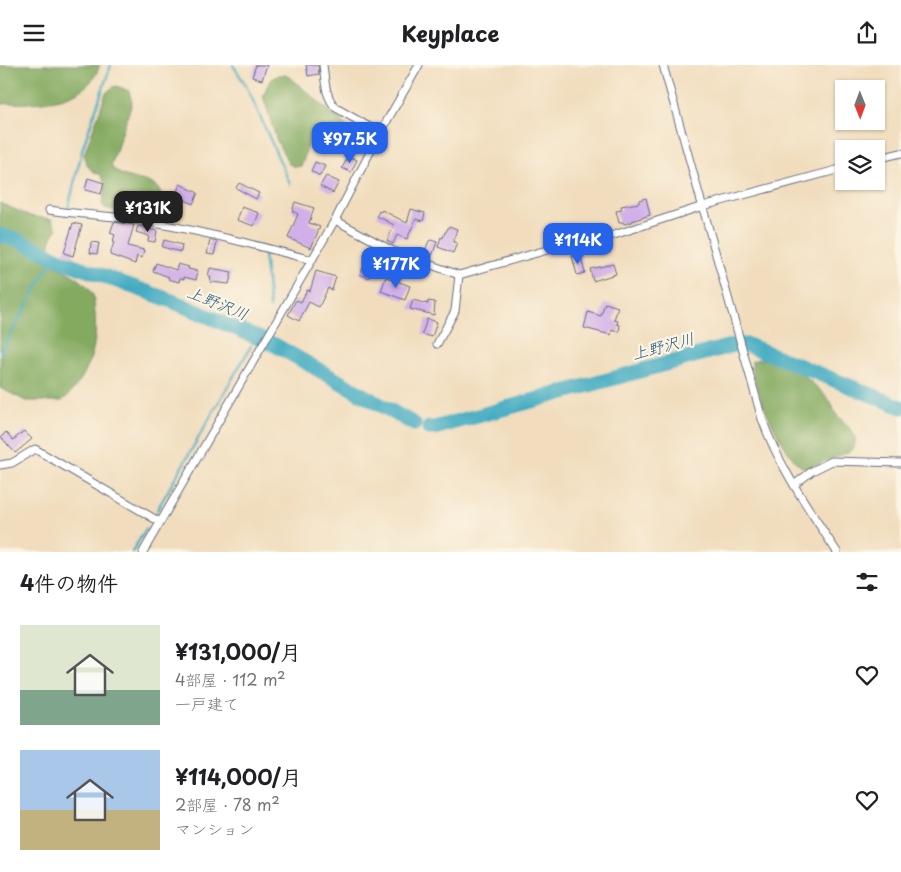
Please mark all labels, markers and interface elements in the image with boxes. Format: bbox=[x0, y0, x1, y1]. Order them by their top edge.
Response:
text: Keyplace bbox=[402, 16, 499, 49]
icon: menu bbox=[20, 19, 48, 47]
icon: share bbox=[853, 19, 881, 47]
north arrow bbox=[835, 80, 885, 130]
map controls bbox=[835, 80, 885, 190]
pin: ¥97.5K bbox=[309, 121, 391, 164]
text: ¥97.5K bbox=[323, 126, 377, 150]
button: layers bbox=[835, 140, 885, 190]
pin: ¥131K bbox=[113, 191, 183, 233]
text: ¥131K bbox=[125, 195, 171, 219]
pin: ¥114K bbox=[543, 223, 613, 265]
text: ¥114K bbox=[554, 227, 602, 251]
pin: ¥177K bbox=[361, 247, 431, 289]
text: ¥177K bbox=[372, 251, 420, 275]
water label: 上野沢川 bbox=[184, 279, 253, 325]
water label: 上野沢川 bbox=[629, 325, 697, 365]
text: 4件の物件 bbox=[20, 566, 118, 598]
icon: filters bbox=[853, 568, 881, 596]
text: ¥131,000/月 bbox=[175, 635, 301, 667]
icon: home bbox=[60, 645, 120, 705]
icon: heart bbox=[853, 661, 881, 689]
text: 4部屋 · 112 m² bbox=[175, 667, 286, 691]
text: 一戸建て bbox=[175, 691, 239, 715]
text: ¥114,000/月 bbox=[175, 760, 302, 792]
icon: home bbox=[60, 770, 120, 830]
icon: heart bbox=[853, 786, 881, 814]
text: 2部屋 · 78 m² bbox=[175, 792, 280, 816]
text: マンション bbox=[175, 816, 254, 840]

